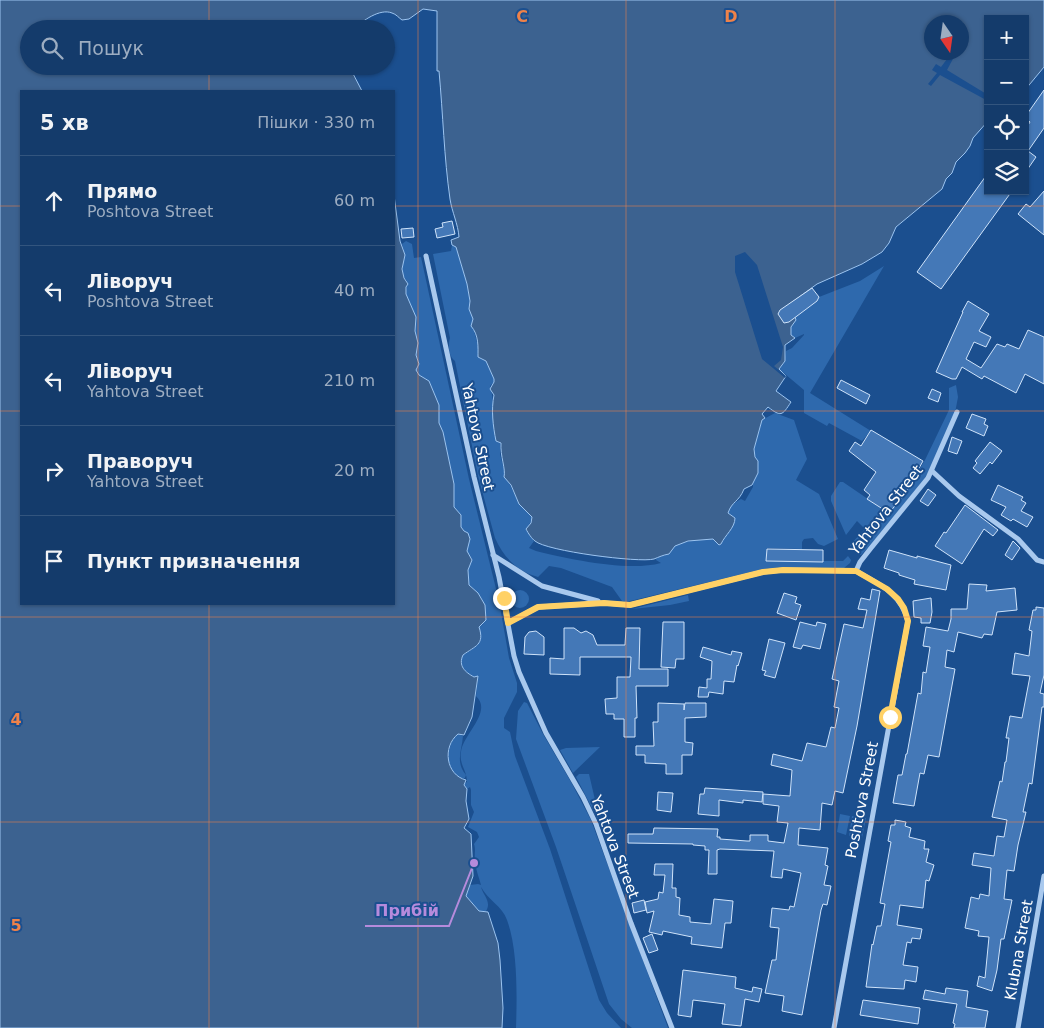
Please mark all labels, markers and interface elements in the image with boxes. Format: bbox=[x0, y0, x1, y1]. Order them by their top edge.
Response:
text: C bbox=[516, 7, 528, 26]
text: D bbox=[724, 7, 738, 26]
north arrow bbox=[924, 15, 969, 60]
map controls bbox=[984, 15, 1029, 195]
button: + bbox=[984, 15, 1029, 60]
search box bbox=[20, 20, 395, 75]
icon: search bbox=[38, 34, 66, 62]
text: Пошук bbox=[78, 37, 144, 59]
button: − bbox=[984, 60, 1029, 105]
button: locate bbox=[984, 105, 1029, 150]
text: 5 хв bbox=[40, 111, 89, 135]
text: Пішки · 330 m bbox=[257, 113, 375, 132]
button: layers bbox=[984, 150, 1029, 195]
text: Прямо bbox=[87, 180, 157, 202]
icon: ahead bbox=[40, 187, 68, 215]
text: 60 m bbox=[334, 191, 375, 210]
text: Poshtova Street bbox=[87, 202, 213, 221]
text: Ліворуч bbox=[87, 270, 173, 292]
icon: left bbox=[40, 277, 68, 305]
text: 40 m bbox=[334, 281, 375, 300]
text: Poshtova Street bbox=[87, 292, 213, 311]
text: Ліворуч bbox=[87, 360, 173, 382]
icon: left bbox=[40, 367, 68, 395]
text: 210 m bbox=[324, 371, 375, 390]
street label: Yahtova Street bbox=[458, 381, 498, 492]
text: Yahtova Street bbox=[87, 382, 204, 401]
text: Праворуч bbox=[87, 450, 193, 472]
icon: right bbox=[40, 457, 68, 485]
text: 20 m bbox=[334, 461, 375, 480]
street label: Yahtova Street bbox=[845, 461, 927, 559]
text: Yahtova Street bbox=[87, 472, 204, 491]
icon: arrive bbox=[40, 547, 68, 575]
text: Пункт призначення bbox=[87, 550, 300, 572]
route end bbox=[493, 587, 516, 610]
route start bbox=[879, 706, 902, 729]
text: 4 bbox=[10, 710, 22, 729]
street label: Poshtova Street bbox=[842, 740, 882, 860]
street label: Yahtova Street bbox=[587, 792, 643, 901]
callout: Прибій bbox=[365, 895, 449, 926]
street label: Klubna Street bbox=[1001, 898, 1037, 1002]
text: Прибій bbox=[375, 901, 439, 920]
text: 5 bbox=[10, 916, 22, 935]

